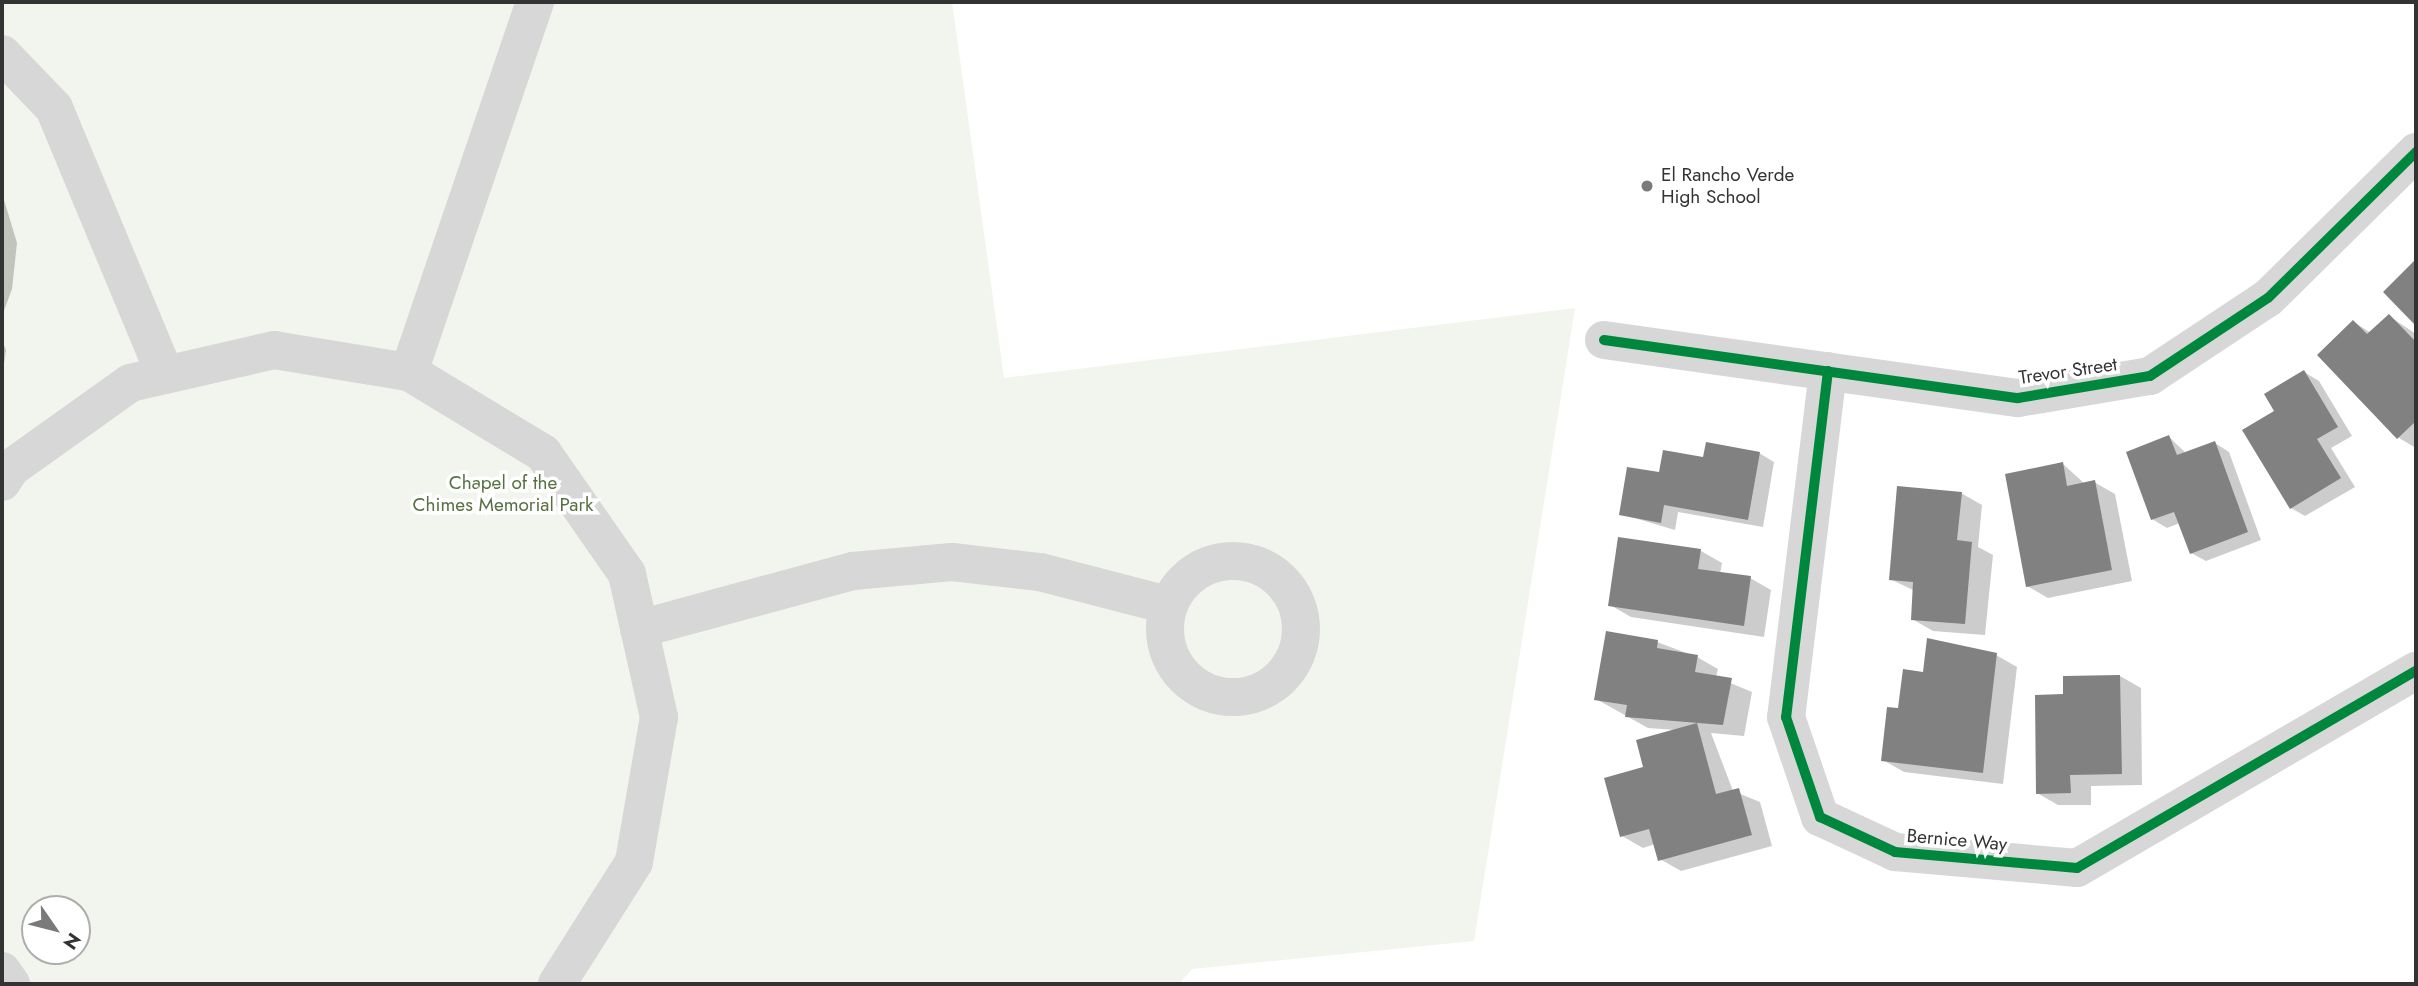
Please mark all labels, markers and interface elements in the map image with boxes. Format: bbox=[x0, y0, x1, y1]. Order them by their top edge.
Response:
place label: El Rancho Verde High School bbox=[1661, 164, 1794, 208]
marker: El Rancho Verde High School bbox=[1639, 178, 1655, 194]
street label: Trevor Street bbox=[2017, 353, 2119, 389]
park label: Chapel of the Chimes Memorial Park bbox=[413, 472, 593, 516]
street label: Bernice Way bbox=[1906, 824, 2008, 856]
north arrow bbox=[21, 895, 91, 965]
text: N bbox=[57, 927, 87, 955]

